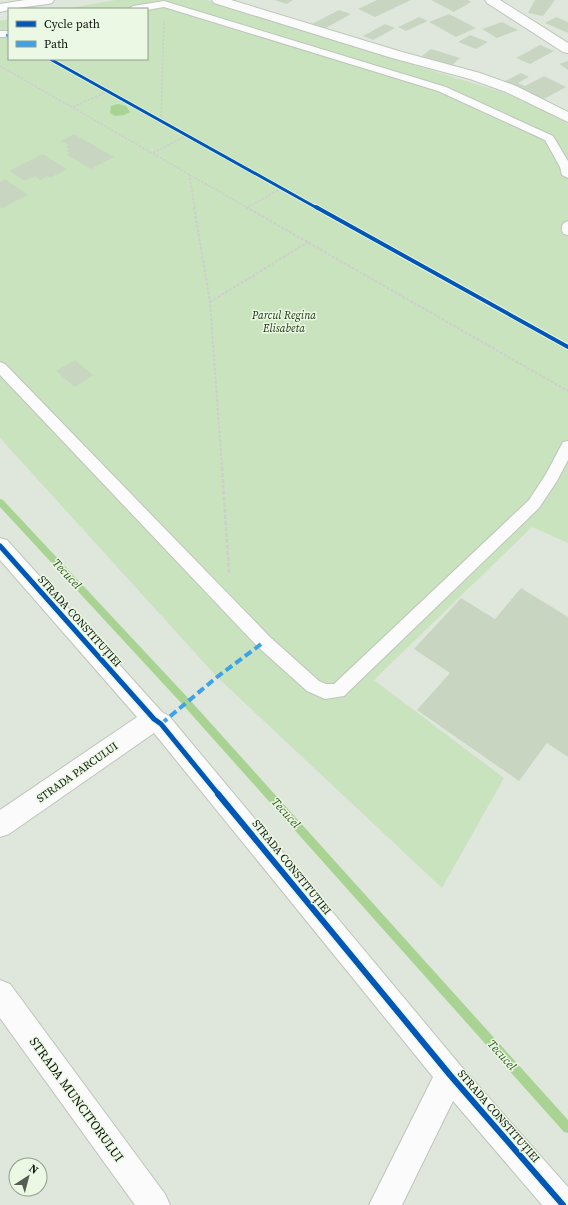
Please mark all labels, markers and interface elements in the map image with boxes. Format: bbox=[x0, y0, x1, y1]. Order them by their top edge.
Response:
legend bbox=[8, 8, 148, 60]
text: Cycle path bbox=[44, 16, 100, 32]
text: Path bbox=[44, 36, 68, 52]
park label: Parcul Regina Elisabeta bbox=[251, 308, 316, 336]
water label: Tecucel bbox=[49, 555, 86, 593]
street label: STRADA CONSTITUȚIEI bbox=[34, 572, 125, 670]
street label: STRADA PARCULUI bbox=[34, 739, 121, 806]
water label: Tecucel bbox=[268, 794, 304, 832]
street label: STRADA CONSTITUȚIEI bbox=[249, 817, 335, 918]
street label: STRADA MUNCITORULUI bbox=[26, 1034, 128, 1165]
water label: Tecucel bbox=[484, 1036, 520, 1074]
street label: STRADA CONSTITUȚIEI bbox=[454, 1067, 543, 1166]
north arrow bbox=[8, 1157, 48, 1197]
text: N bbox=[26, 1161, 41, 1178]

